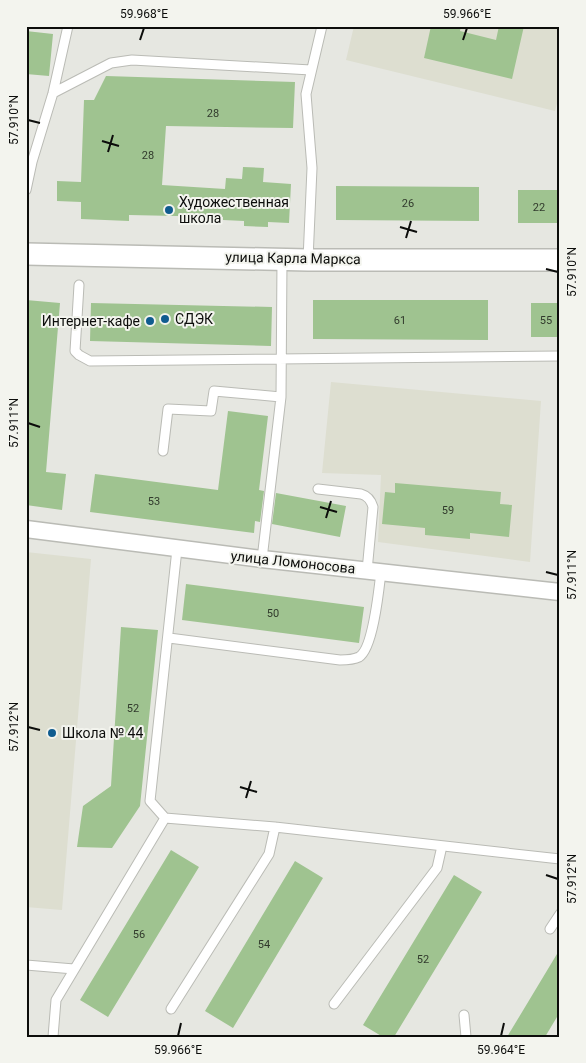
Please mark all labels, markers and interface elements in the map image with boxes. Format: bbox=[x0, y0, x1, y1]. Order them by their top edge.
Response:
text: 59.968°E bbox=[120, 7, 168, 21]
text: 59.966°E bbox=[443, 7, 491, 21]
text: 57.910°N bbox=[7, 95, 21, 145]
house number: 28 bbox=[207, 107, 219, 120]
house number: 28 bbox=[142, 149, 154, 162]
place label: Художественная школа bbox=[179, 194, 289, 226]
house number: 26 bbox=[402, 197, 414, 210]
house number: 22 bbox=[533, 201, 545, 214]
marker: Художественная школа bbox=[163, 204, 175, 216]
text: 57.910°N bbox=[565, 247, 579, 297]
street label: улица Карла Маркса bbox=[225, 249, 361, 267]
place label: СДЭК bbox=[175, 311, 213, 327]
place label: Интернет-кафе bbox=[42, 313, 140, 329]
marker: СДЭК bbox=[159, 313, 171, 325]
house number: 61 bbox=[394, 314, 406, 327]
house number: 55 bbox=[540, 314, 552, 327]
marker: Интернет-кафе bbox=[144, 315, 156, 327]
text: 57.911°N bbox=[7, 398, 21, 448]
house number: 53 bbox=[148, 495, 160, 508]
house number: 59 bbox=[442, 504, 454, 517]
street label: улица Ломоносова bbox=[230, 548, 356, 576]
text: 57.911°N bbox=[565, 550, 579, 600]
house number: 50 bbox=[267, 607, 279, 620]
text: 57.912°N bbox=[7, 702, 21, 752]
house number: 52 bbox=[127, 702, 139, 715]
place label: Школа № 44 bbox=[62, 725, 143, 741]
marker: Школа № 44 bbox=[46, 727, 58, 739]
text: 57.912°N bbox=[565, 854, 579, 904]
house number: 56 bbox=[133, 928, 145, 941]
house number: 54 bbox=[258, 938, 270, 951]
house number: 52 bbox=[417, 953, 429, 966]
text: 59.966°E bbox=[154, 1043, 202, 1057]
text: 59.964°E bbox=[477, 1043, 525, 1057]

